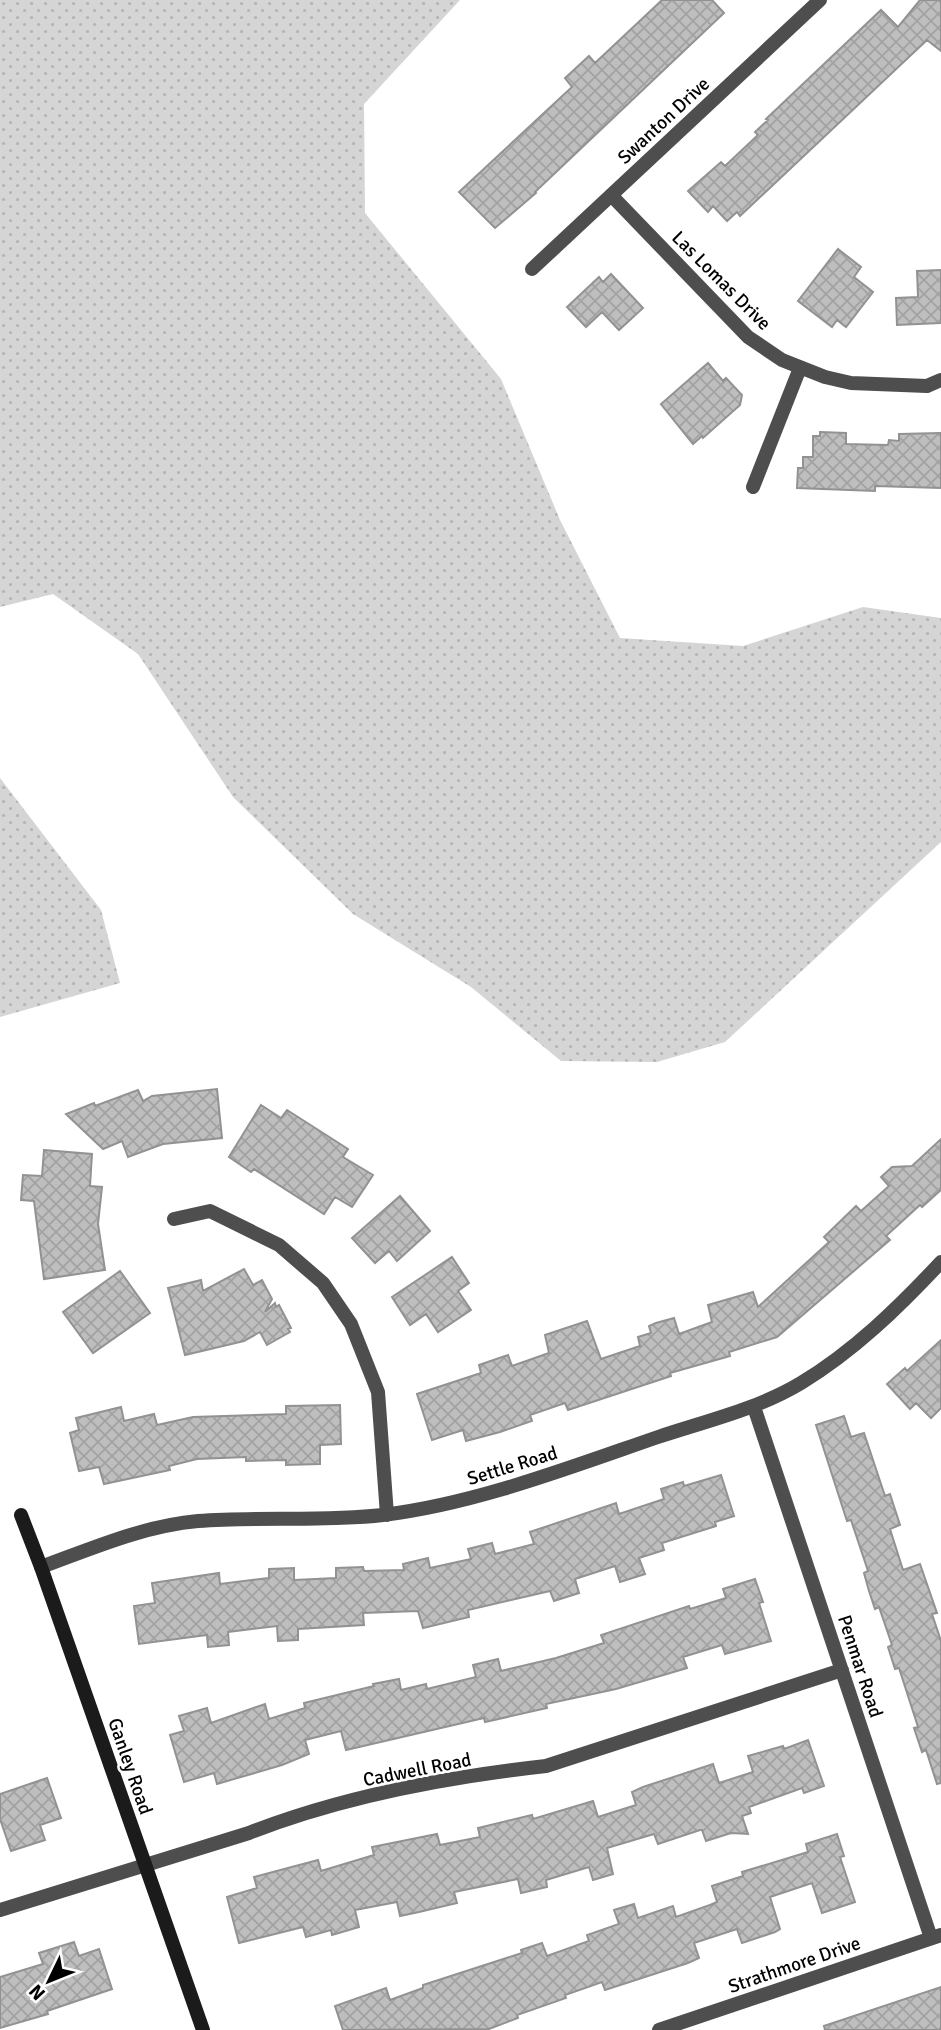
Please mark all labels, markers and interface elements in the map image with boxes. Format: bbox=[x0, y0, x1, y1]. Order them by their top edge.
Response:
street label: Swanton Drive bbox=[613, 72, 715, 169]
street label: Las Lomas Drive bbox=[667, 226, 776, 335]
street label: Settle Road bbox=[464, 1441, 560, 1491]
street label: Penmar Road bbox=[832, 1612, 888, 1721]
street label: Ganley Road bbox=[102, 1715, 158, 1818]
street label: Cadwell Road bbox=[361, 1748, 473, 1792]
street label: Strathmore Drive bbox=[725, 1931, 864, 1999]
north arrow bbox=[14, 1946, 84, 2016]
text: N bbox=[24, 1979, 51, 2005]

